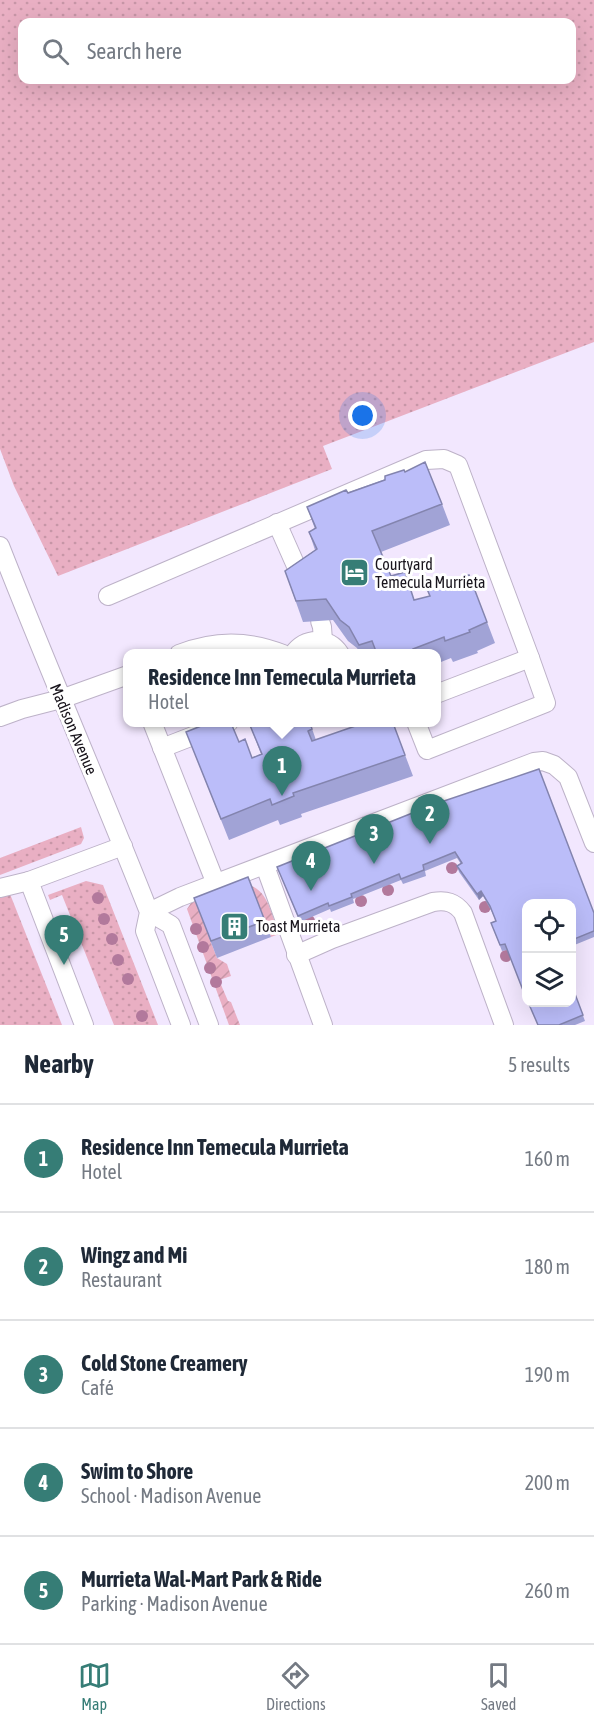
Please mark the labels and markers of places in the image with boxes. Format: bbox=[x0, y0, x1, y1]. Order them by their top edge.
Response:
place label: Courtyard Temecula Murrieta bbox=[375, 555, 485, 591]
hotel icon: Courtyard Temecula Murrieta bbox=[338, 557, 370, 589]
pin: 1 bbox=[262, 746, 302, 796]
pin: 2 bbox=[410, 794, 450, 844]
pin: 3 bbox=[354, 814, 394, 864]
pin: 4 bbox=[292, 842, 330, 891]
building icon: Toast Murrieta bbox=[219, 910, 251, 942]
pin: 5 bbox=[44, 916, 84, 965]
place label: Toast Murrieta bbox=[256, 917, 340, 935]

